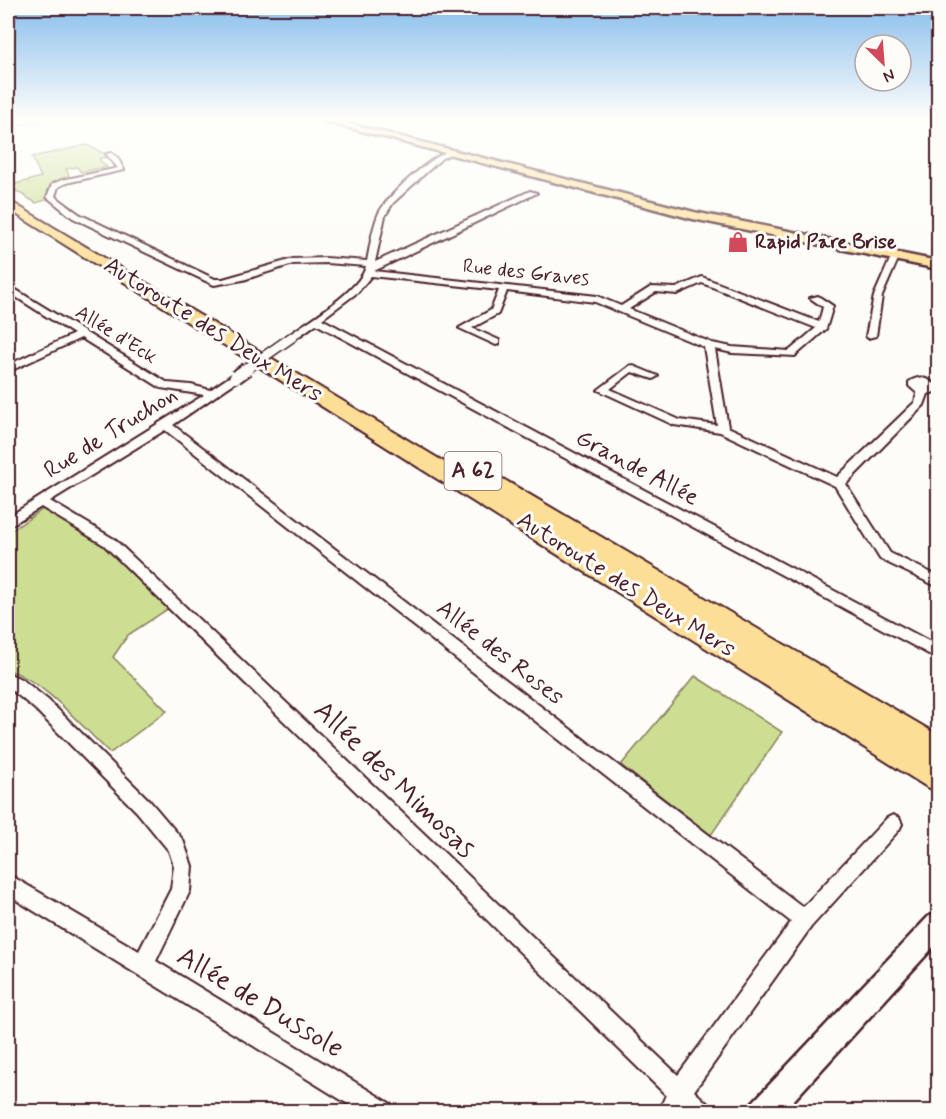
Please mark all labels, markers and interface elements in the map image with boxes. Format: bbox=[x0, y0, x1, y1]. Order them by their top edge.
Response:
north arrow bbox=[853, 33, 913, 93]
text: N bbox=[879, 63, 898, 87]
place label: Rapid Pare Brise bbox=[755, 229, 897, 256]
shop icon: Rapid Pare Brise bbox=[726, 230, 750, 254]
street label: Autoroute des Deux Mers bbox=[98, 250, 329, 410]
street label: Rue des Graves bbox=[461, 253, 591, 293]
street label: Allée d'Eck bbox=[70, 299, 162, 371]
street label: Rue de Truchon bbox=[38, 380, 184, 486]
street label: Grande Allée bbox=[570, 423, 704, 513]
road number: A 62 bbox=[444, 452, 502, 490]
street label: Autoroute des Deux Mers bbox=[511, 505, 742, 665]
street label: Allée des Roses bbox=[430, 593, 571, 713]
street label: Allée des Mimosas bbox=[305, 693, 483, 867]
street label: Allée de Dussole bbox=[170, 939, 350, 1067]

